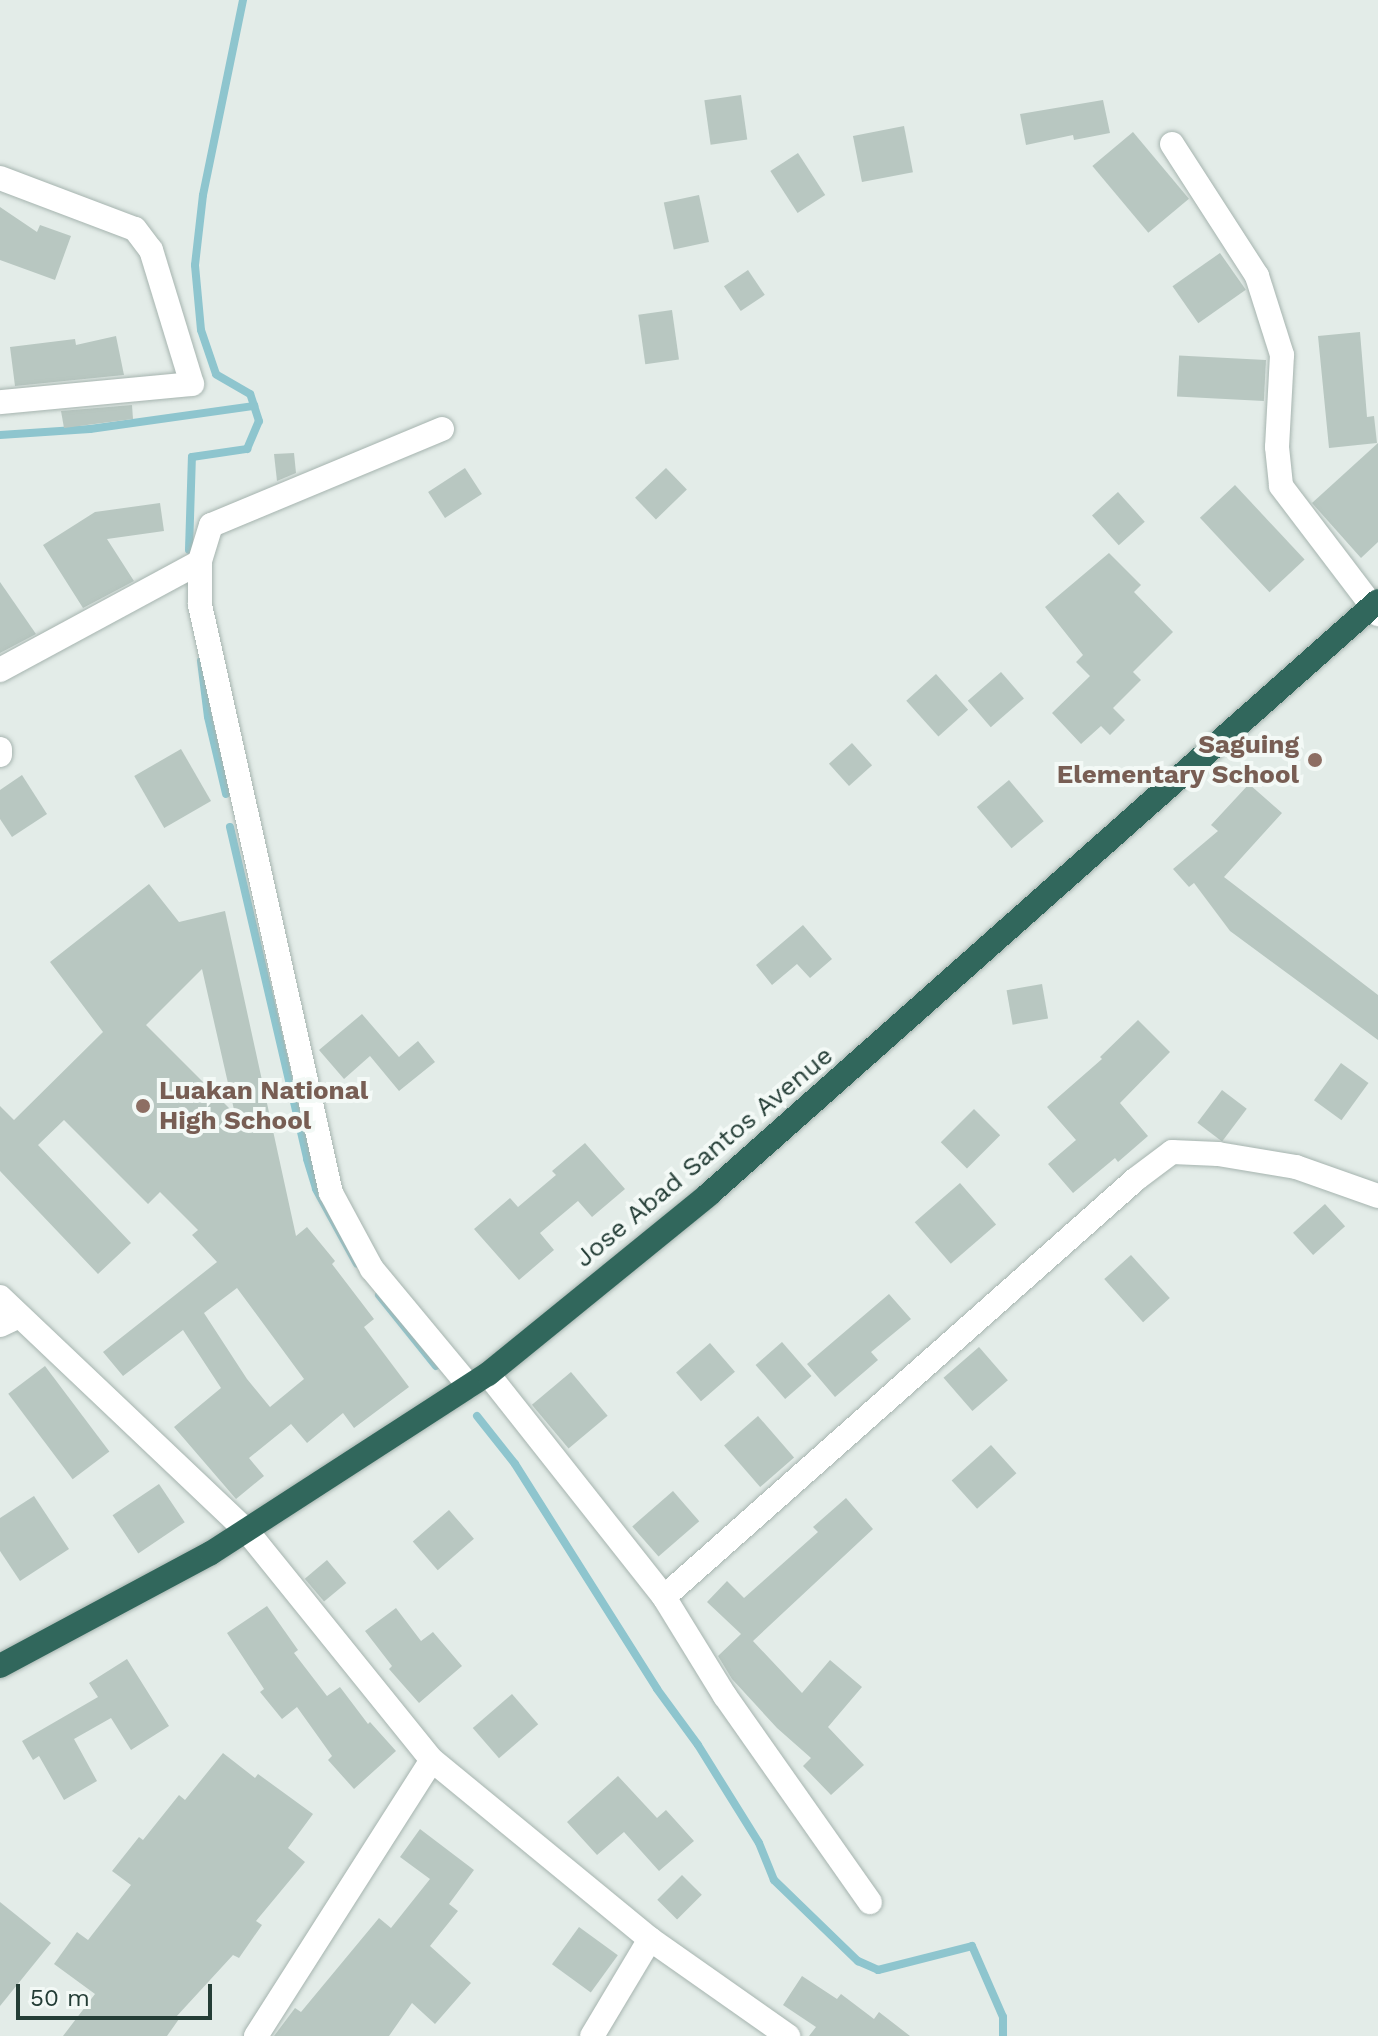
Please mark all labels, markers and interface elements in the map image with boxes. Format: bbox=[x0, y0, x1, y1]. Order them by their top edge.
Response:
place label: Saguing Elementary School bbox=[1056, 729, 1299, 790]
marker: Saguing Elementary School bbox=[1306, 751, 1324, 769]
street label: Jose Abad Santos Avenue bbox=[568, 1039, 840, 1275]
place label: Luakan National High School bbox=[159, 1075, 368, 1136]
marker: Luakan National High School bbox=[134, 1097, 152, 1115]
scale bar bbox=[20, 1968, 216, 2018]
text: 50 m bbox=[30, 1984, 90, 2012]

